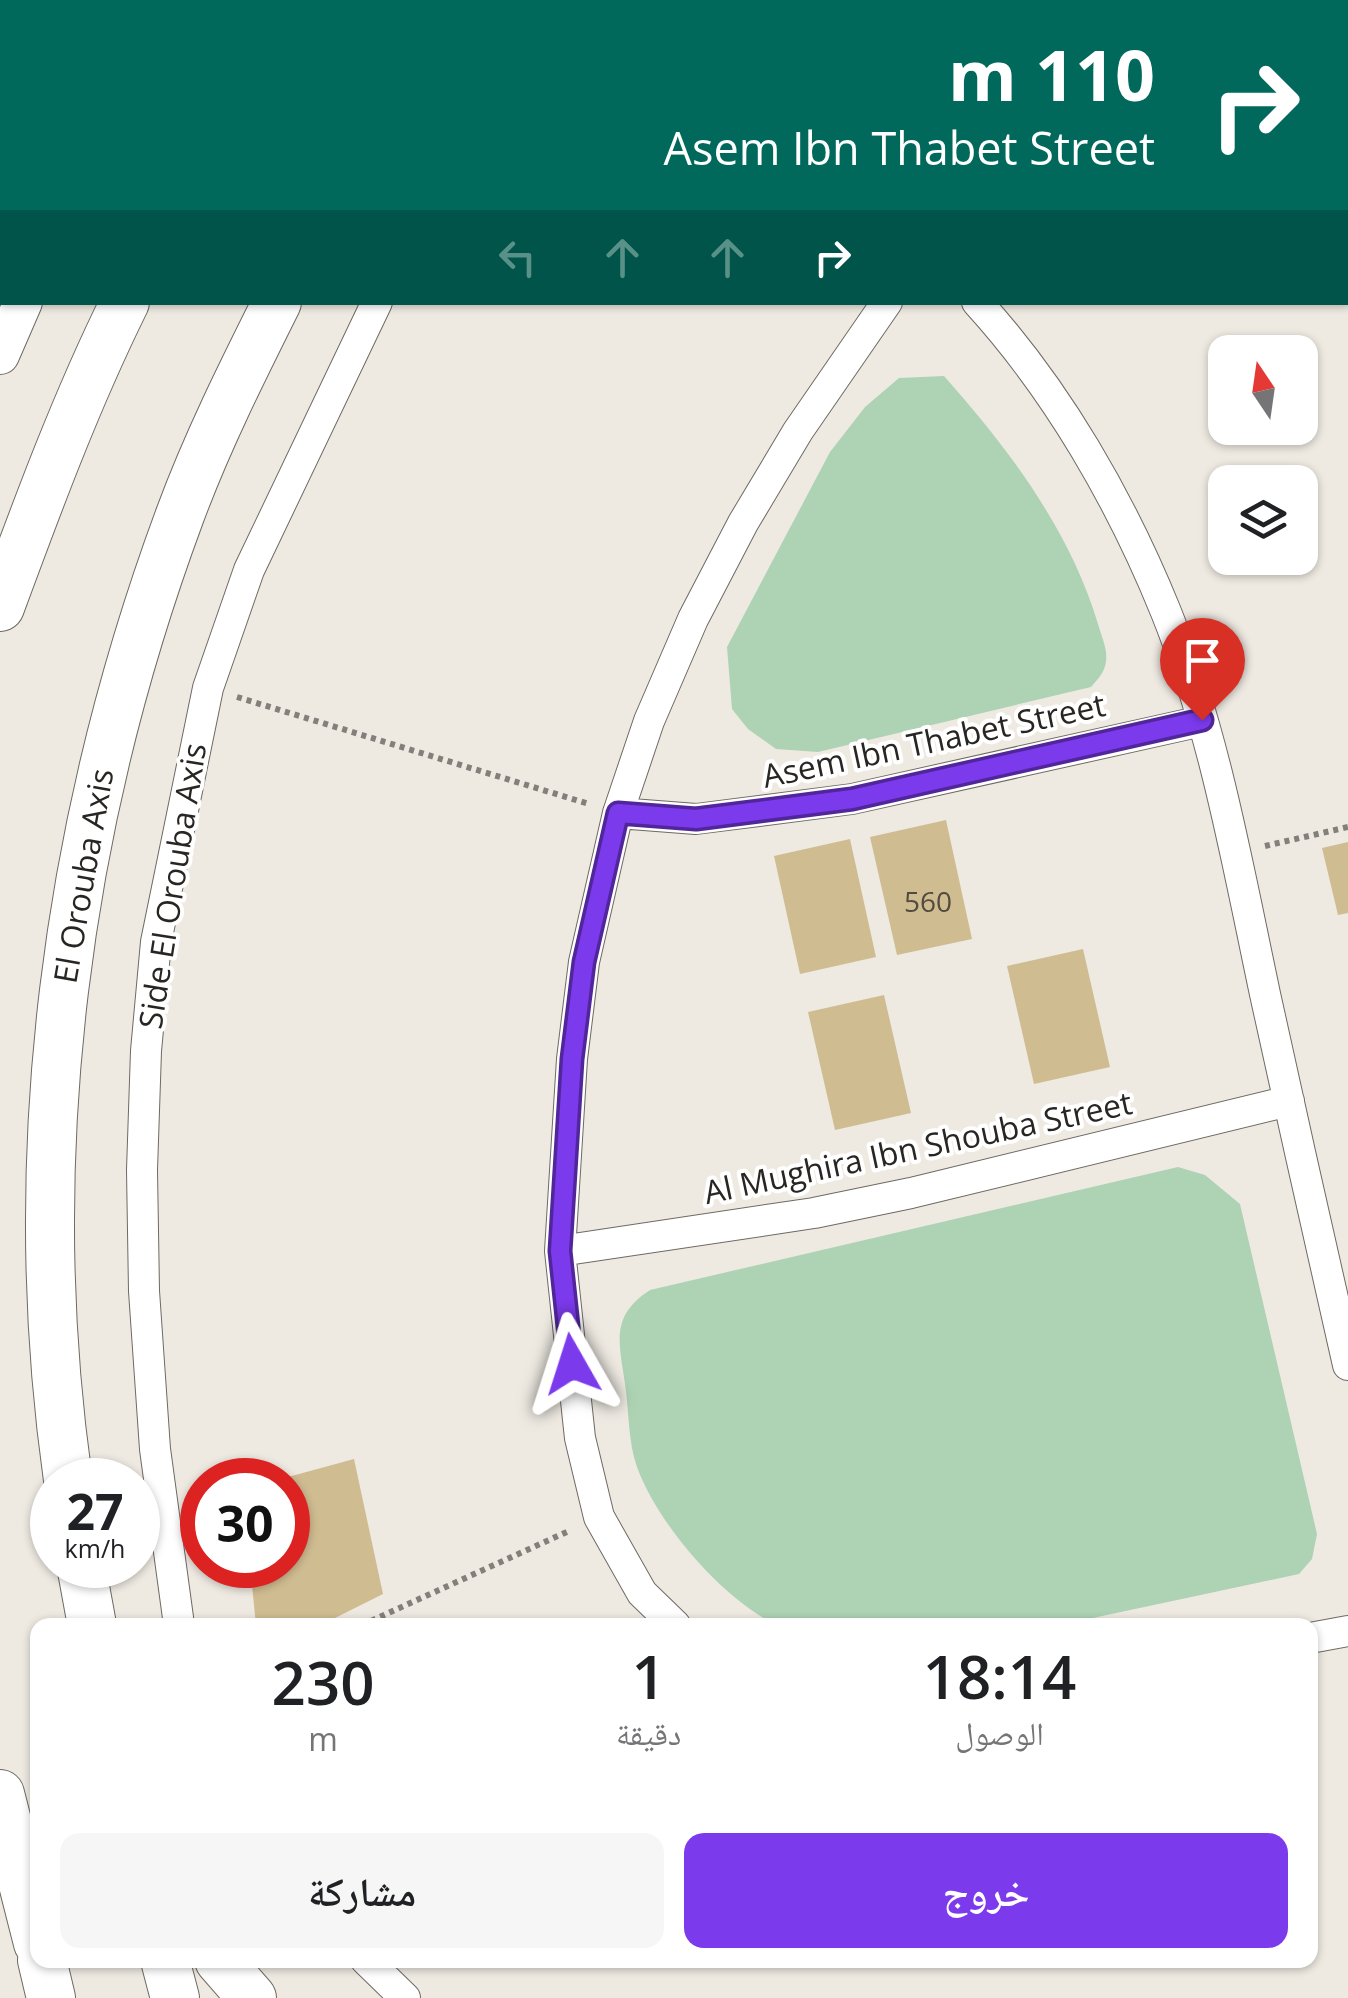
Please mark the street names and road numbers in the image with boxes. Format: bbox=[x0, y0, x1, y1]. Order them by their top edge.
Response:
street label: Asem Ibn Thabet Street bbox=[758, 682, 1109, 797]
street label: Side El Orouba Axis bbox=[128, 740, 215, 1032]
street label: El Orouba Axis bbox=[43, 765, 123, 986]
street label: Al Mughira Ibn Shouba Street bbox=[700, 1080, 1136, 1213]

